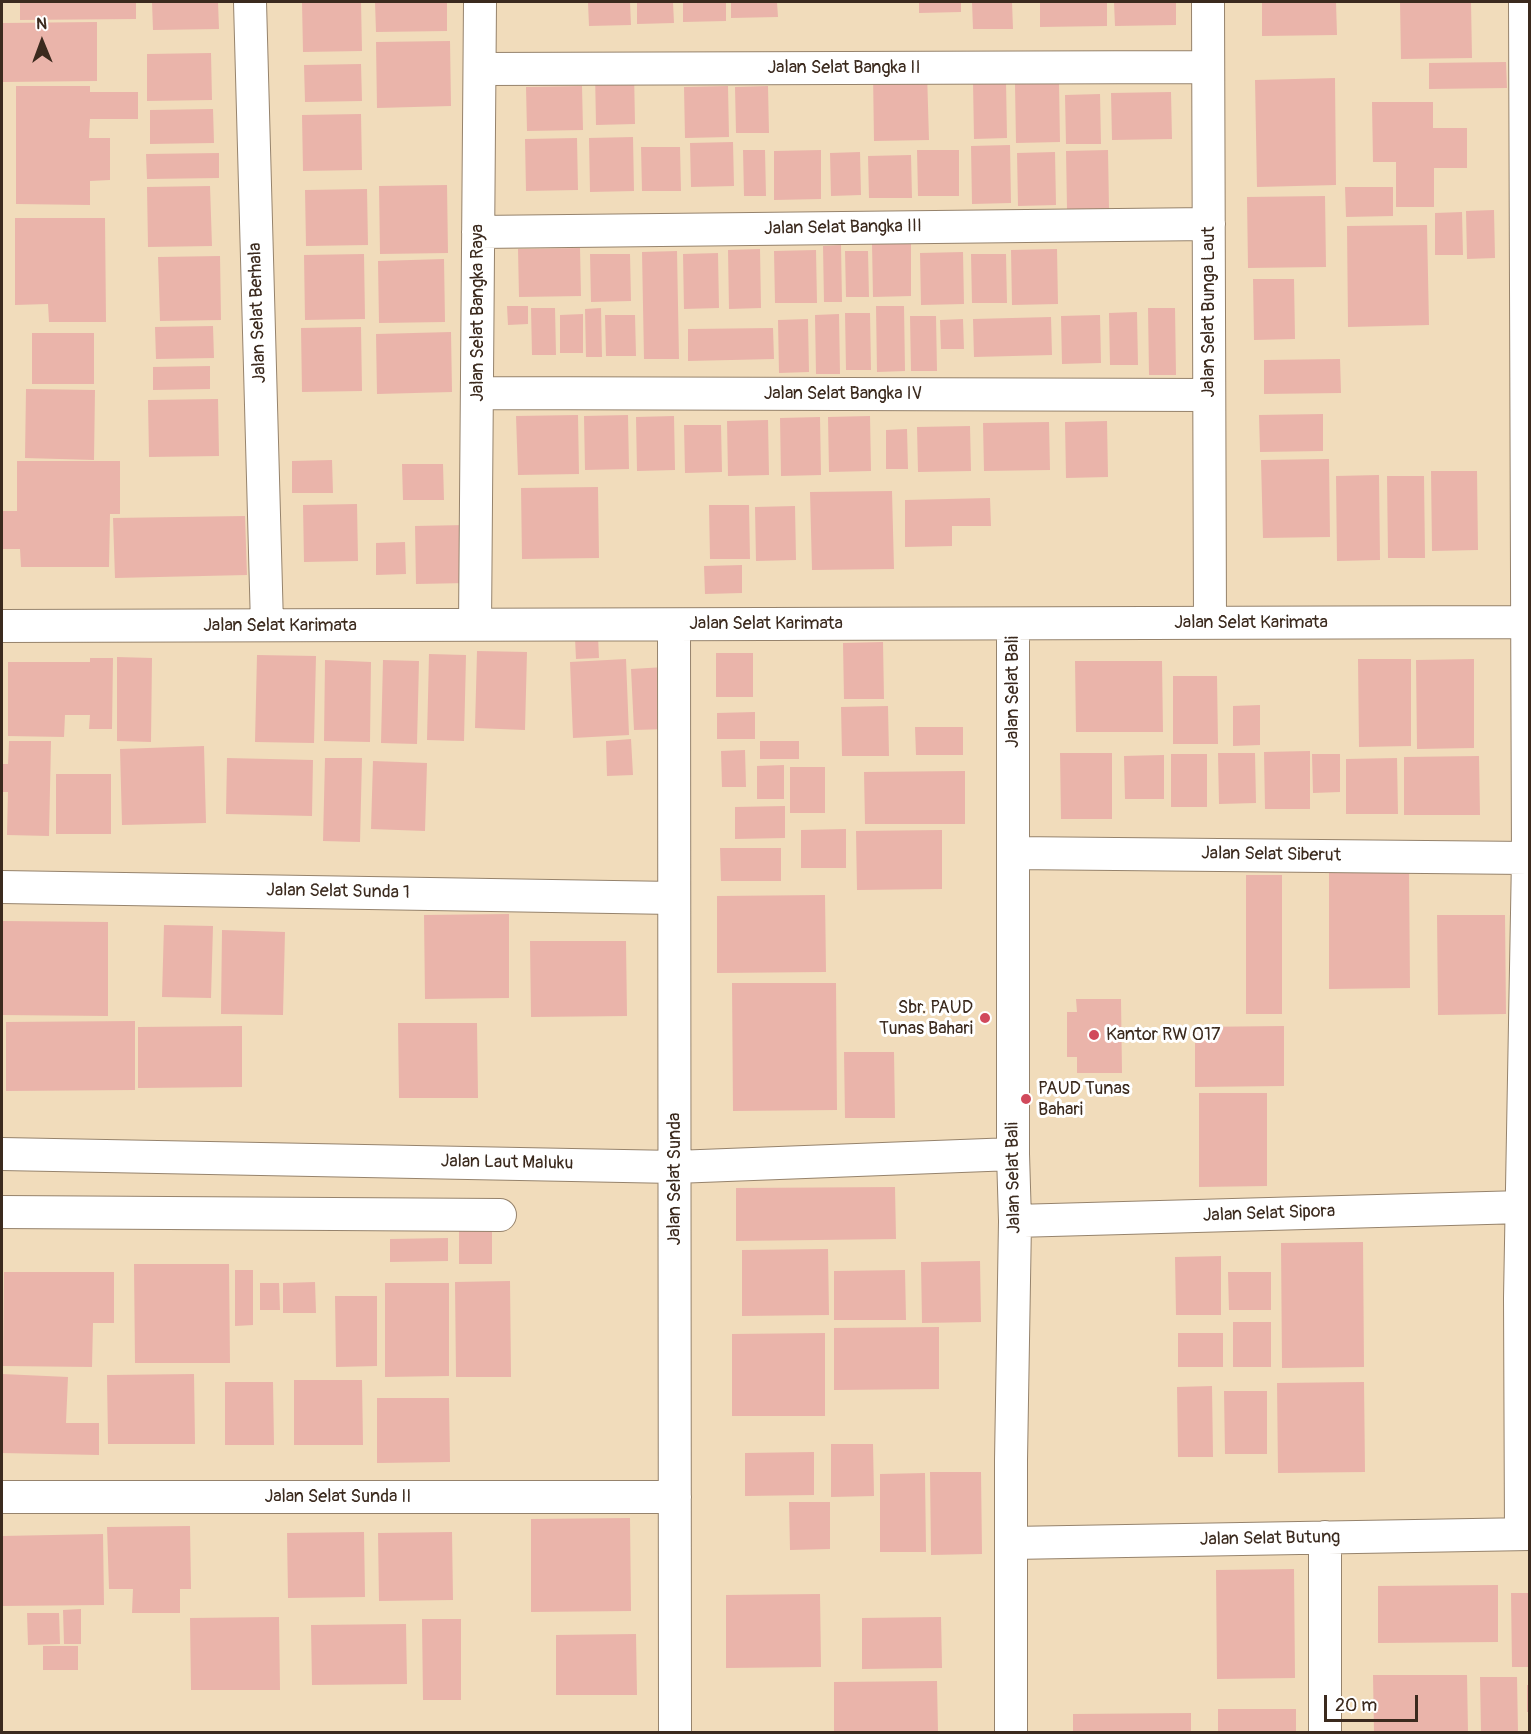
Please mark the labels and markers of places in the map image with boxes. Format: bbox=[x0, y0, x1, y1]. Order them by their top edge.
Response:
place label: Sbr. PAUD Tunas Bahari bbox=[879, 997, 973, 1040]
marker: Sbr. PAUD Tunas Bahari bbox=[978, 1011, 992, 1025]
place label: Kantor RW 017 bbox=[1106, 1024, 1220, 1046]
marker: Kantor RW 017 bbox=[1087, 1028, 1101, 1042]
place label: PAUD Tunas Bahari bbox=[1038, 1078, 1130, 1120]
marker: PAUD Tunas Bahari bbox=[1019, 1092, 1033, 1106]

